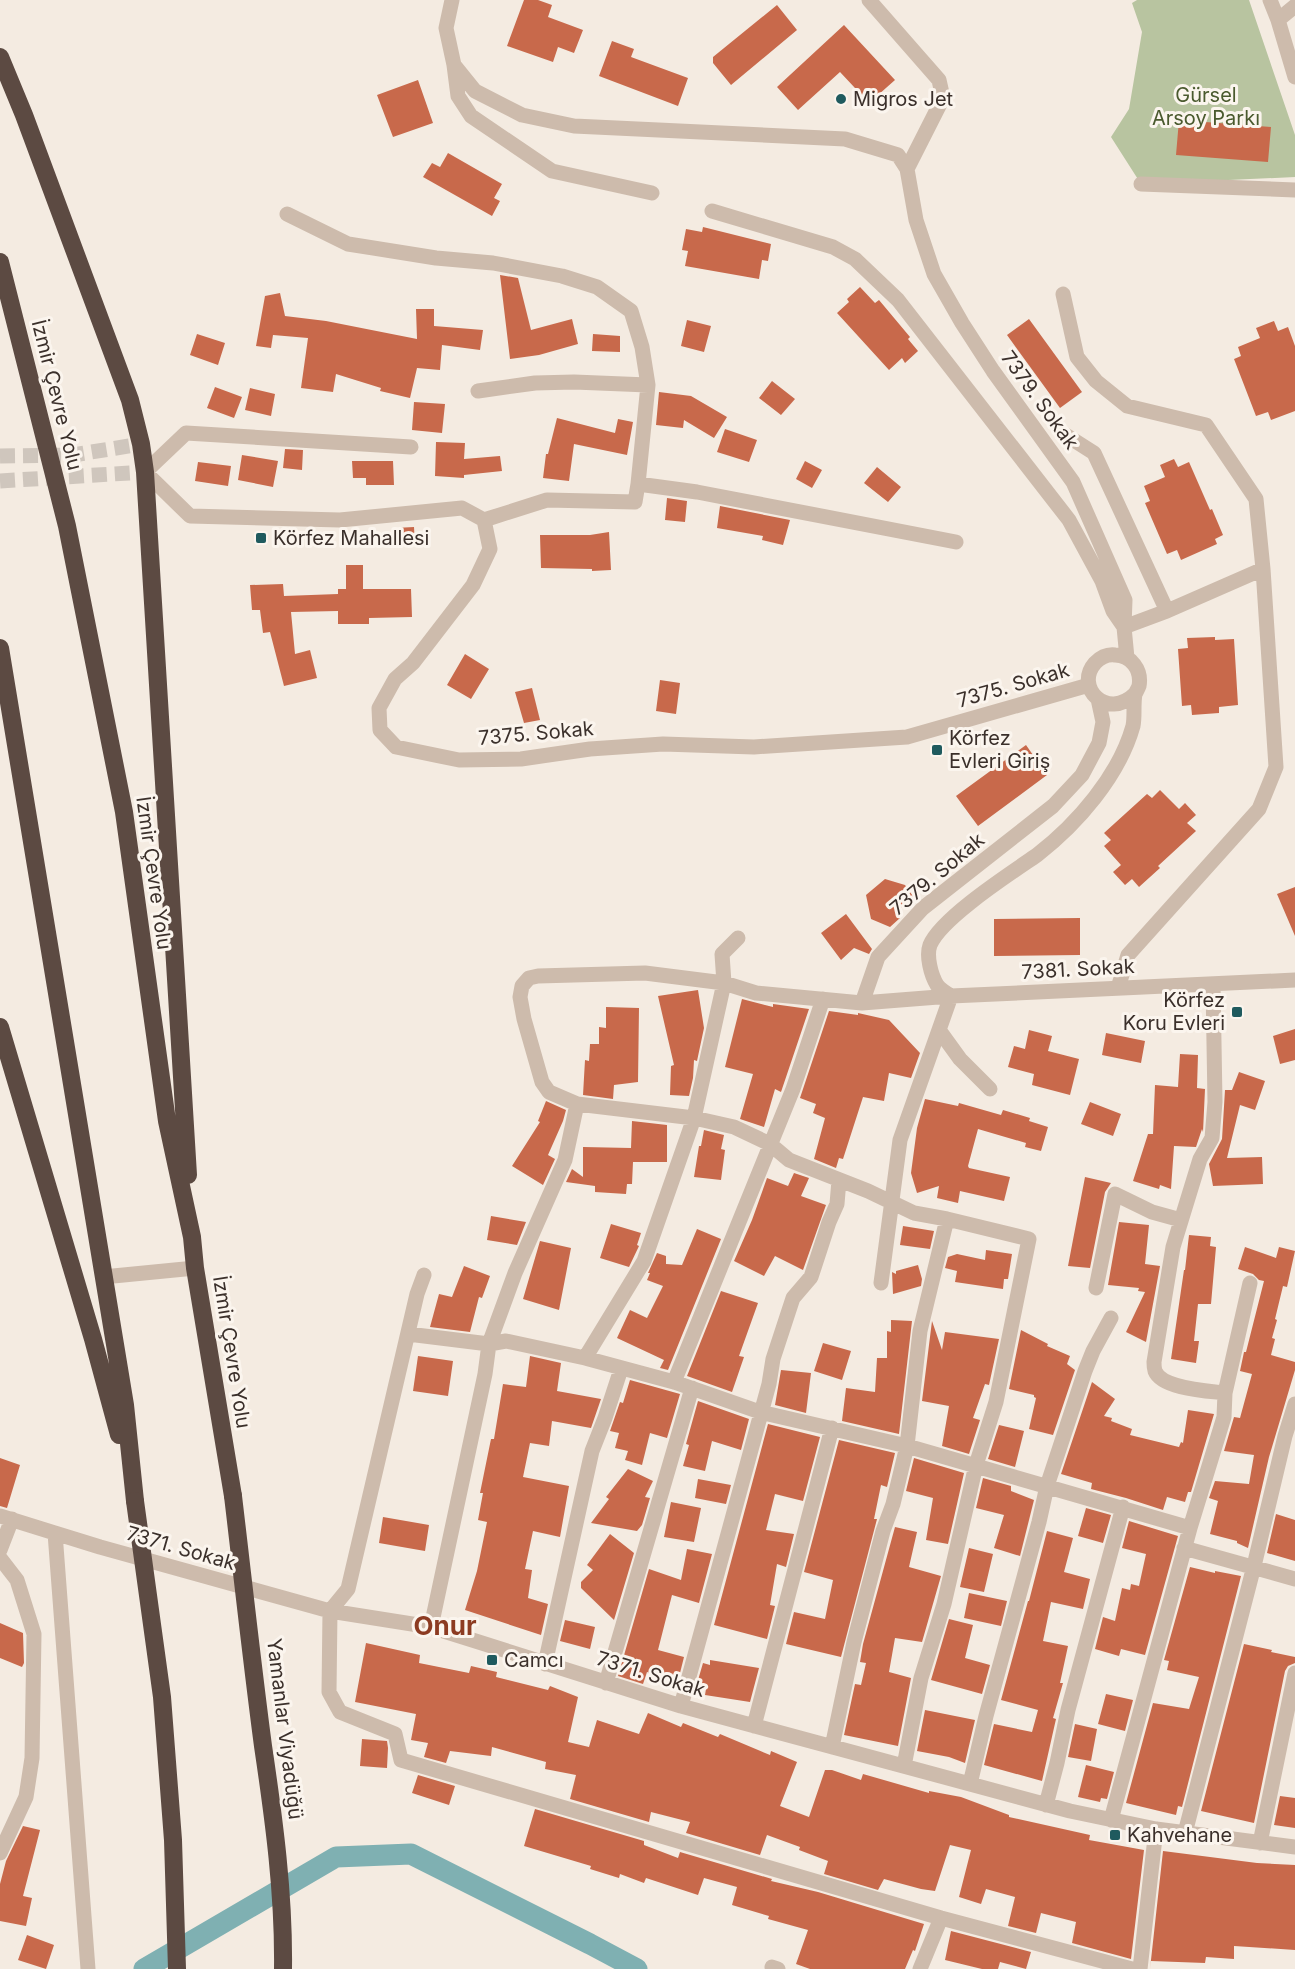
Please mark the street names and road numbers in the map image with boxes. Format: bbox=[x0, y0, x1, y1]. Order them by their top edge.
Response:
street label: İzmir Çevre Yolu bbox=[27, 317, 88, 473]
street label: 7379. Sokak bbox=[996, 346, 1084, 454]
street label: 7375. Sokak bbox=[954, 658, 1072, 712]
street label: 7375. Sokak bbox=[477, 716, 595, 750]
street label: İzmir Çevre Yolu bbox=[131, 795, 178, 951]
street label: 7379. Sokak bbox=[885, 828, 989, 920]
street label: 7381. Sokak bbox=[1021, 954, 1135, 984]
street label: İzmir Çevre Yolu bbox=[208, 1274, 257, 1430]
street label: 7371. Sokak bbox=[124, 1521, 238, 1575]
street label: Yamanlar Viyadüğü bbox=[262, 1637, 308, 1821]
street label: 7371. Sokak bbox=[594, 1646, 708, 1702]

